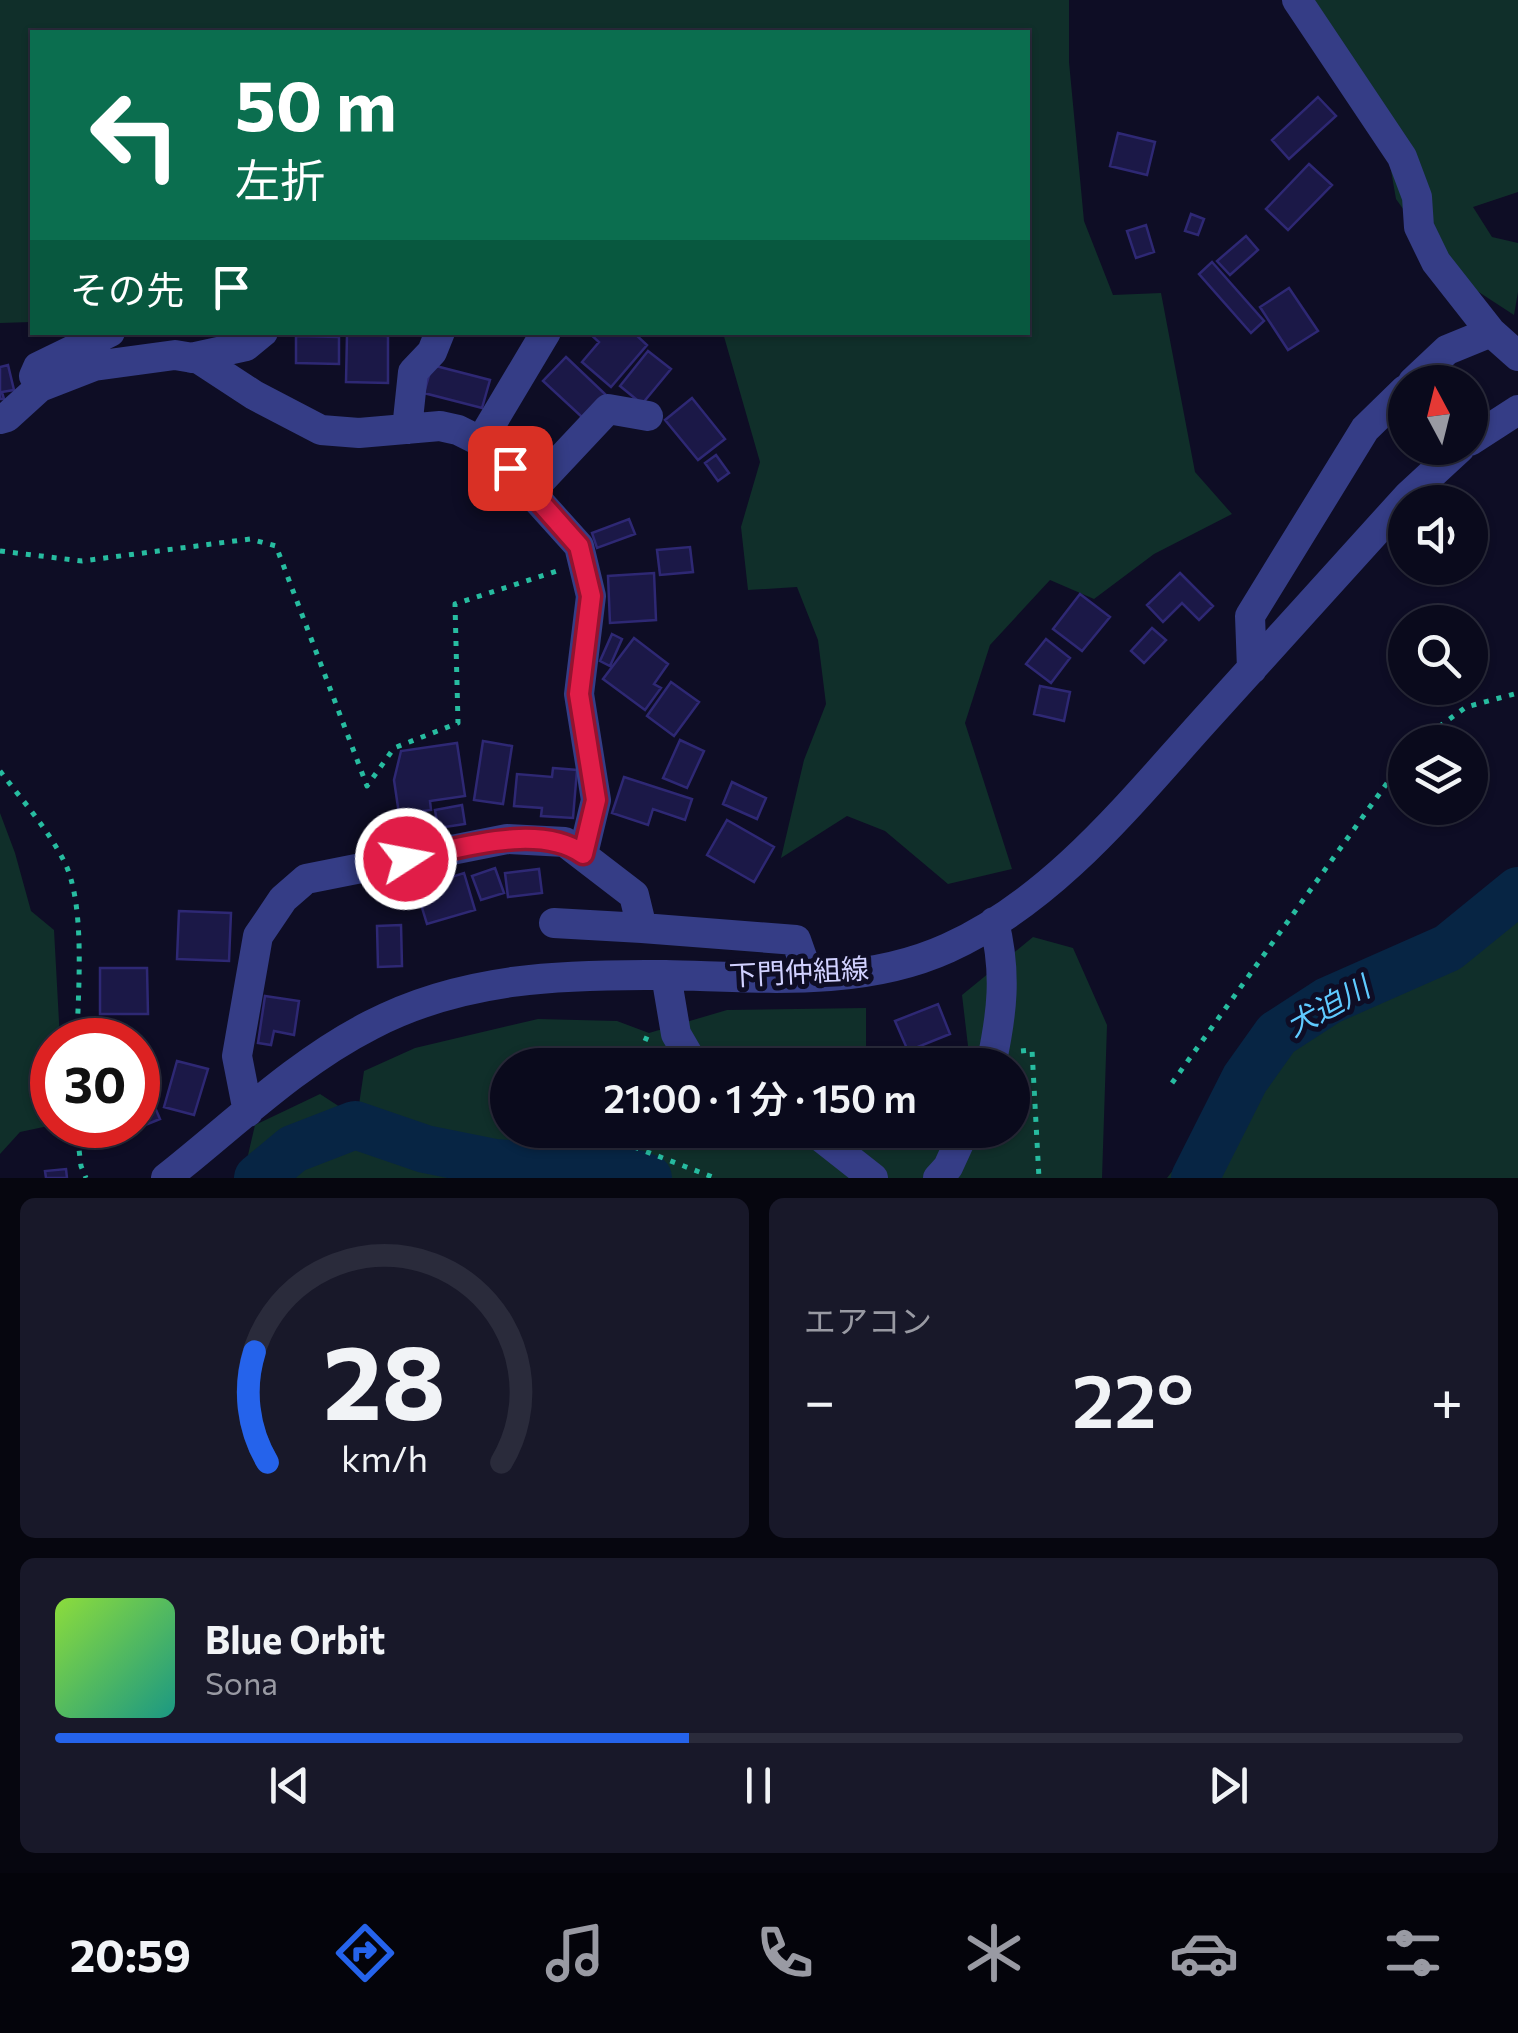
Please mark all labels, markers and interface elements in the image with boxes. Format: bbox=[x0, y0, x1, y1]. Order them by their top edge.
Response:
text: 50 m bbox=[235, 60, 397, 145]
icon: left bbox=[70, 70, 200, 200]
text: 左折 bbox=[235, 151, 325, 206]
icon: arrive bbox=[204, 260, 259, 315]
text: その先 bbox=[70, 265, 184, 312]
north arrow bbox=[1388, 365, 1488, 465]
map controls bbox=[1388, 365, 1488, 825]
pin bbox=[468, 426, 553, 511]
icon: arrive bbox=[483, 441, 538, 496]
button: sound bbox=[1388, 485, 1488, 585]
button: search bbox=[1388, 605, 1488, 705]
button: layers bbox=[1388, 725, 1488, 825]
position arrow bbox=[354, 807, 458, 911]
street label: 下門仲組線 bbox=[728, 950, 870, 992]
water label: 犬迫川 bbox=[1278, 965, 1378, 1043]
speed limit sign: 30 bbox=[30, 1018, 160, 1148]
text: 21:00 · 1 分 · 150 m bbox=[603, 1074, 917, 1121]
text: エアコン bbox=[804, 1300, 932, 1340]
text: 28 bbox=[323, 1314, 446, 1441]
text: 22° bbox=[1072, 1352, 1194, 1443]
text: − bbox=[804, 1365, 835, 1432]
text: + bbox=[1431, 1365, 1463, 1432]
text: km/h bbox=[341, 1436, 428, 1479]
text: Blue Orbit bbox=[205, 1615, 385, 1662]
text: Sona bbox=[205, 1662, 278, 1702]
icon: previous bbox=[262, 1758, 317, 1813]
icon: pause bbox=[731, 1758, 786, 1813]
icon: next bbox=[1201, 1758, 1256, 1813]
icon: directions bbox=[330, 1918, 400, 1988]
icon: music bbox=[540, 1918, 610, 1988]
icon: phone bbox=[750, 1918, 820, 1988]
icon: climate bbox=[959, 1918, 1029, 1988]
icon: car bbox=[1169, 1918, 1239, 1988]
icon: filters bbox=[1378, 1918, 1448, 1988]
text: 20:59 bbox=[70, 1926, 191, 1981]

